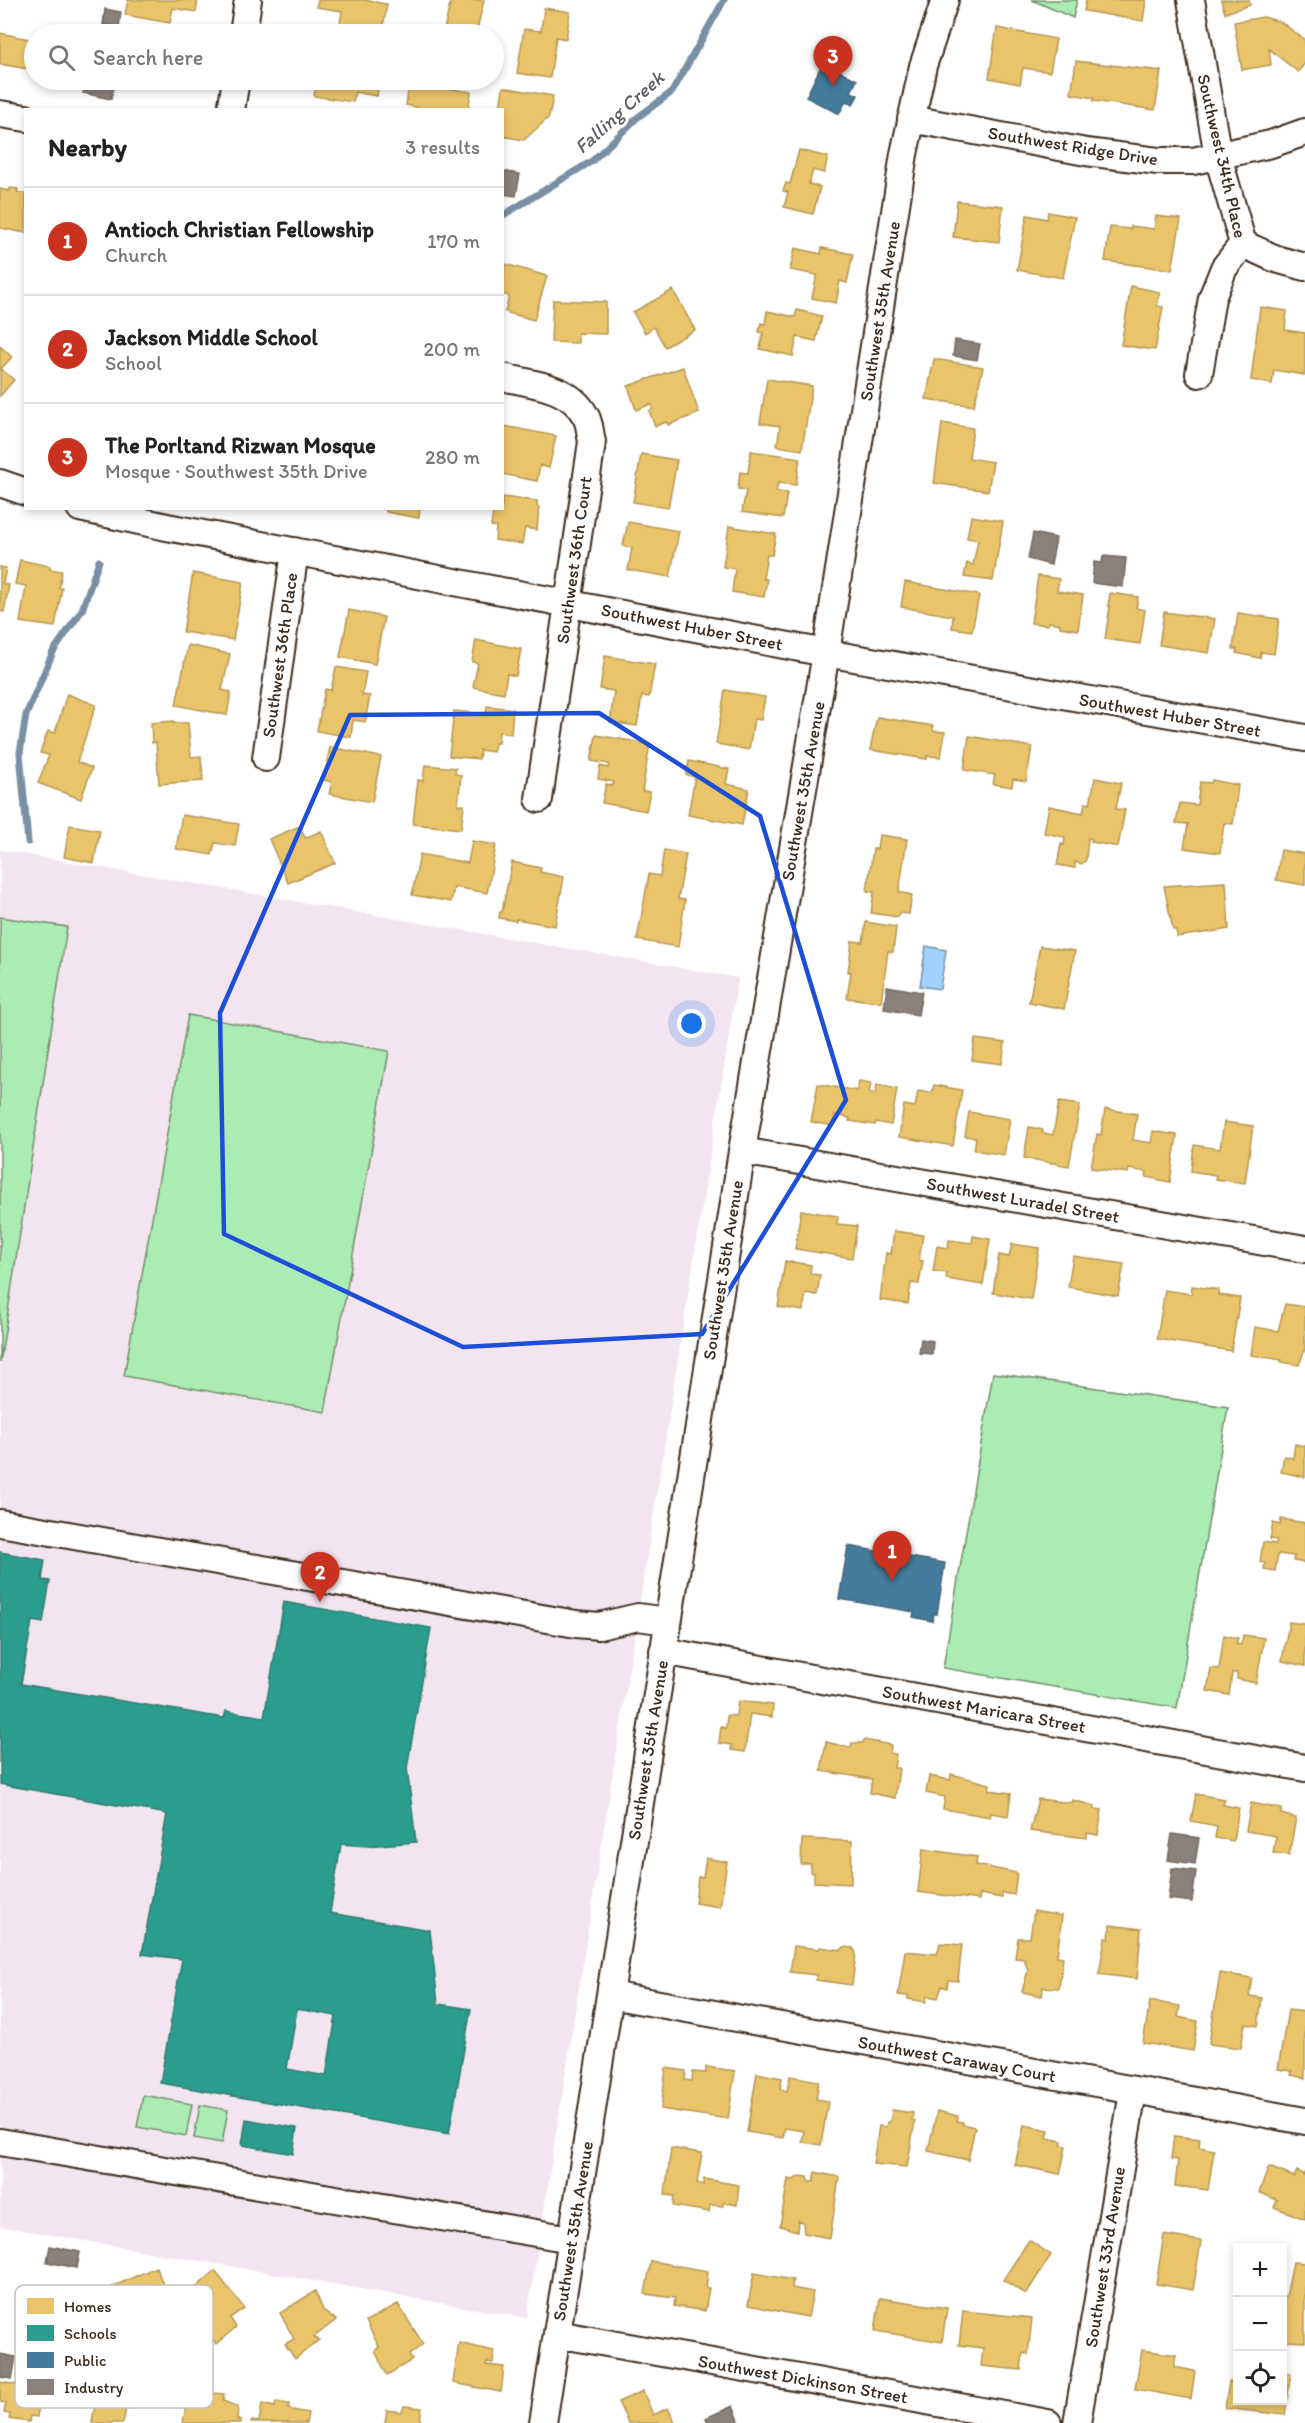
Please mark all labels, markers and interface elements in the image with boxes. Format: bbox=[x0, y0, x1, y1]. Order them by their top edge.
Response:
search box bbox=[24, 24, 504, 90]
pin: 3 bbox=[814, 36, 852, 86]
icon: search bbox=[45, 41, 78, 74]
text: Search here bbox=[93, 44, 203, 71]
water label: Falling Creek bbox=[569, 64, 670, 159]
street label: Southwest 34th Place bbox=[1192, 72, 1252, 240]
street label: Southwest Ridge Drive bbox=[987, 122, 1159, 170]
text: Nearby bbox=[48, 131, 127, 163]
text: 3 results bbox=[405, 135, 480, 159]
text: Antioch Christian Fellowship bbox=[105, 216, 374, 243]
street label: Southwest 35th Avenue bbox=[855, 220, 905, 402]
text: 1 bbox=[63, 229, 72, 253]
text: 170 m bbox=[427, 229, 480, 253]
text: Church bbox=[105, 243, 167, 267]
text: Jackson Middle School bbox=[105, 324, 318, 351]
text: 2 bbox=[62, 337, 73, 361]
text: 200 m bbox=[424, 337, 480, 361]
text: School bbox=[105, 351, 162, 375]
text: The Porltand Rizwan Mosque bbox=[105, 432, 376, 459]
text: 3 bbox=[62, 445, 73, 469]
text: 280 m bbox=[425, 445, 480, 469]
text: Mosque · Southwest 35th Drive bbox=[105, 459, 368, 483]
street label: Southwest 36th Court bbox=[551, 475, 597, 645]
street label: Southwest 36th Place bbox=[258, 571, 302, 739]
street label: Southwest Huber Street bbox=[599, 599, 785, 655]
street label: Southwest Huber Street bbox=[1077, 688, 1263, 742]
street label: Southwest 35th Avenue bbox=[776, 700, 830, 882]
your location bbox=[677, 1009, 706, 1038]
street label: Southwest Luradel Street bbox=[925, 1172, 1121, 1228]
street label: Southwest 35th Avenue bbox=[698, 1179, 748, 1361]
pin: 1 bbox=[872, 1532, 912, 1581]
pin: 2 bbox=[300, 1552, 340, 1602]
street label: Southwest 35th Avenue bbox=[623, 1659, 673, 1841]
street label: Southwest Maricara Street bbox=[881, 1680, 1088, 1738]
street label: Southwest Caraway Court bbox=[856, 2031, 1058, 2087]
street label: Southwest 35th Avenue bbox=[548, 2140, 598, 2322]
street label: Southwest 33rd Avenue bbox=[1080, 2165, 1130, 2349]
map controls bbox=[1233, 2243, 1287, 2405]
button: + bbox=[1233, 2243, 1287, 2297]
legend bbox=[15, 2285, 213, 2408]
text: Homes bbox=[64, 2297, 111, 2316]
button: − bbox=[1233, 2297, 1287, 2351]
text: Schools bbox=[64, 2324, 117, 2343]
street label: Southwest Dickinson Street bbox=[696, 2350, 910, 2408]
text: Public bbox=[64, 2351, 106, 2370]
button: locate bbox=[1233, 2351, 1287, 2405]
text: Industry bbox=[64, 2378, 124, 2397]

